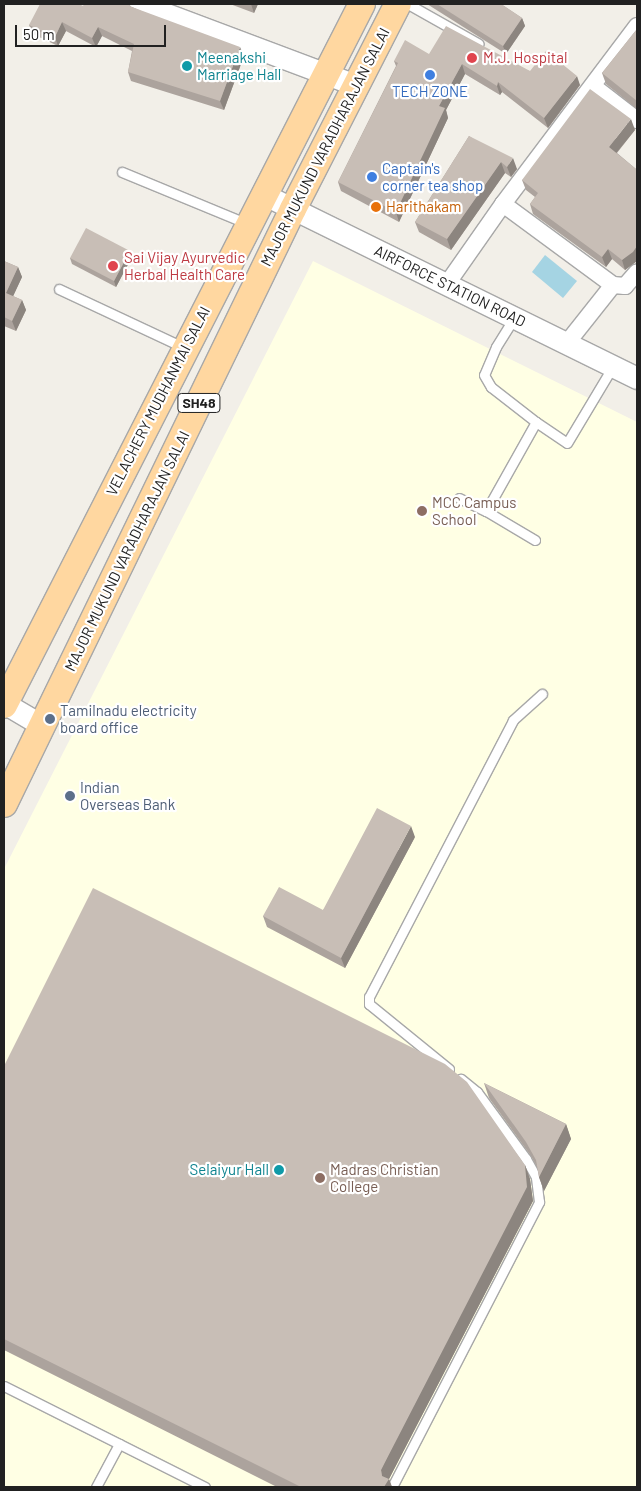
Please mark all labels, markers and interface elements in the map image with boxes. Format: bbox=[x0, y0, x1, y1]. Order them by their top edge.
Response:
scale bar bbox=[18, 15, 169, 47]
text: 50 m bbox=[23, 25, 55, 43]
street label: MAJOR MUKUND VARADHARAJAN SALAI bbox=[257, 25, 393, 269]
place label: Meenakshi Marriage Hall bbox=[197, 48, 281, 83]
place label: M.J. Hospital bbox=[483, 49, 567, 67]
marker: M.J. Hospital bbox=[465, 51, 479, 65]
marker: Meenakshi Marriage Hall bbox=[181, 60, 193, 72]
marker: TECH ZONE bbox=[424, 69, 436, 81]
place label: TECH ZONE bbox=[392, 83, 468, 101]
place label: Captain's corner tea shop bbox=[382, 159, 483, 194]
marker: Captain's corner tea shop bbox=[366, 171, 378, 183]
place label: Harithakam bbox=[386, 198, 461, 216]
marker: Harithakam bbox=[370, 201, 382, 213]
street label: AIRFORCE STATION ROAD bbox=[371, 241, 529, 331]
place label: Sai Vijay Ayurvedic Herbal Health Care bbox=[124, 248, 245, 283]
marker: Sai Vijay Ayurvedic Herbal Health Care bbox=[106, 259, 120, 273]
street label: VELACHERY MUDHANMAI SALAI bbox=[102, 303, 214, 499]
road number: SH48 bbox=[176, 392, 222, 414]
street label: MAJOR MUKUND VARADHARAJAN SALAI bbox=[61, 428, 193, 674]
place label: MCC Campus School bbox=[432, 493, 517, 528]
marker: MCC Campus School bbox=[416, 505, 428, 517]
place label: Tamilnadu electricity board office bbox=[60, 701, 197, 736]
marker: Tamilnadu electricity board office bbox=[44, 713, 56, 725]
place label: Indian Overseas Bank bbox=[80, 778, 175, 813]
marker: Indian Overseas Bank bbox=[64, 790, 76, 802]
place label: Madras Christian College bbox=[330, 1160, 439, 1195]
place label: Selaiyur Hall bbox=[190, 1161, 269, 1179]
marker: Selaiyur Hall bbox=[273, 1164, 285, 1176]
marker: Madras Christian College bbox=[314, 1172, 326, 1184]

